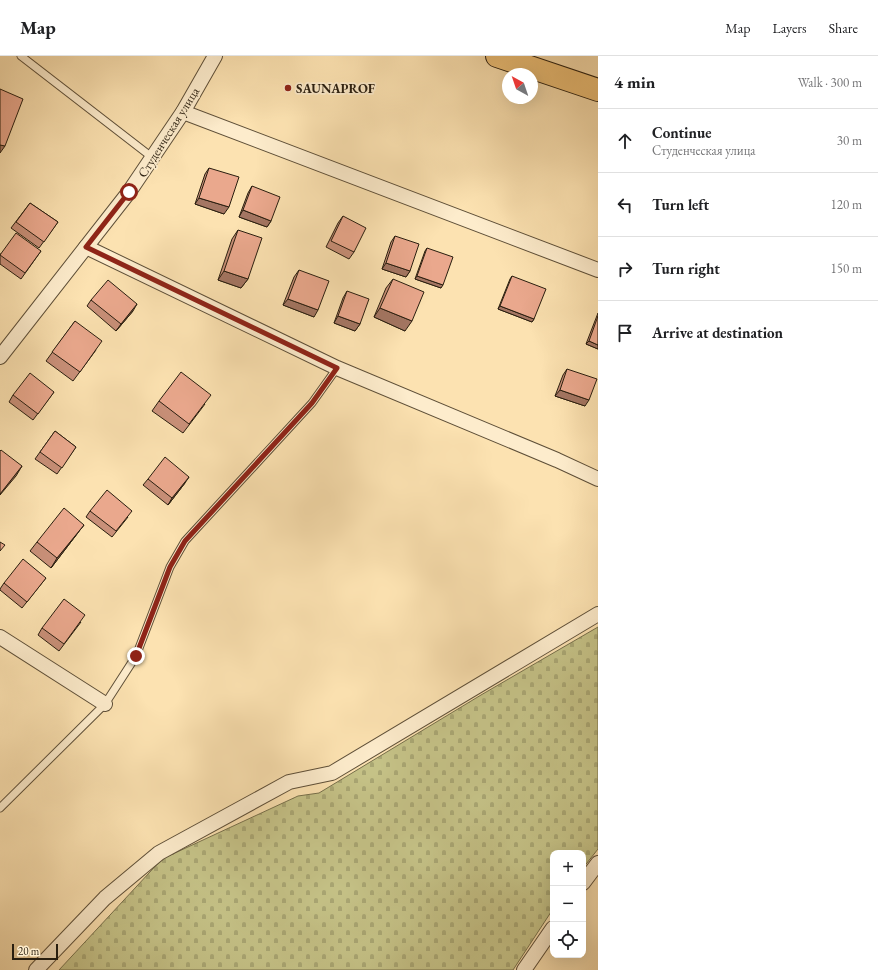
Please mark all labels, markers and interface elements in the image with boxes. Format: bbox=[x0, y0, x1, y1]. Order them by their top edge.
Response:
text: Map bbox=[20, 15, 56, 40]
text: Map bbox=[725, 19, 750, 37]
text: Layers bbox=[772, 19, 807, 37]
text: Share bbox=[829, 19, 858, 37]
north arrow bbox=[502, 68, 538, 104]
text: 4 min bbox=[614, 71, 655, 93]
text: Walk · 300 m bbox=[798, 74, 862, 91]
place label: SAUNAPROF bbox=[296, 80, 375, 97]
street label: Студенческая улица bbox=[134, 83, 203, 181]
marker: SAUNAPROF bbox=[283, 83, 293, 93]
text: Continue bbox=[652, 123, 712, 142]
icon: ahead bbox=[614, 130, 636, 152]
text: 30 m bbox=[837, 132, 862, 149]
text: Студенческая улица bbox=[652, 142, 756, 159]
route start bbox=[120, 183, 138, 201]
icon: left bbox=[614, 194, 636, 216]
text: Turn left bbox=[652, 195, 709, 214]
text: 120 m bbox=[831, 196, 862, 213]
icon: right bbox=[614, 258, 636, 280]
text: Turn right bbox=[652, 259, 720, 278]
text: 150 m bbox=[831, 260, 862, 277]
icon: arrive bbox=[614, 322, 636, 344]
text: Arrive at destination bbox=[652, 323, 783, 342]
route end bbox=[127, 647, 145, 665]
map controls bbox=[550, 850, 586, 958]
button: + bbox=[550, 850, 586, 886]
button: − bbox=[550, 886, 586, 922]
button: locate bbox=[550, 922, 586, 958]
scale bar bbox=[12, 942, 58, 961]
text: 20 m bbox=[18, 944, 39, 958]

